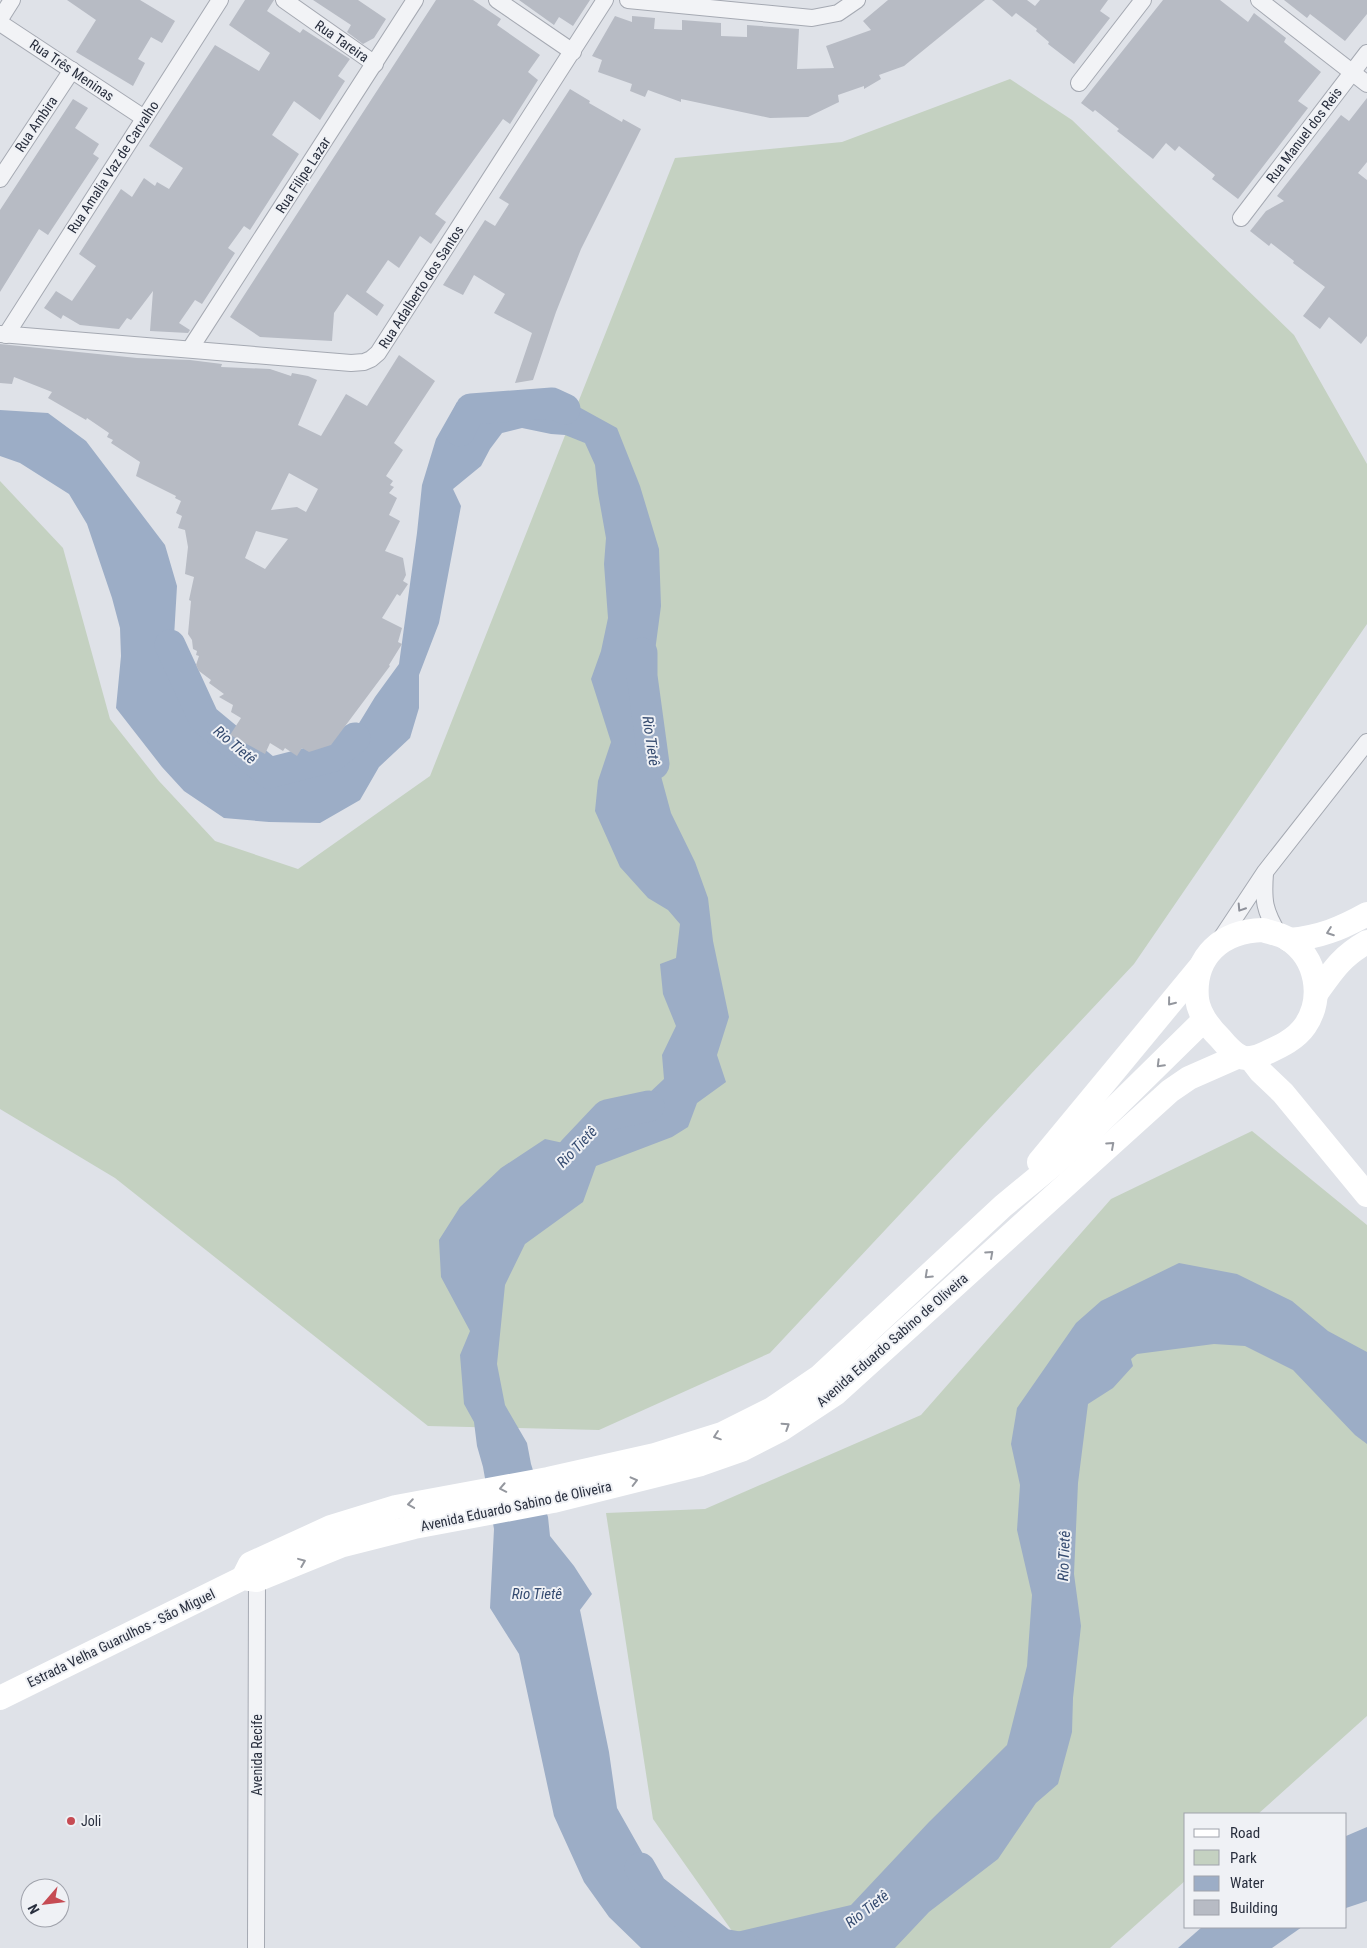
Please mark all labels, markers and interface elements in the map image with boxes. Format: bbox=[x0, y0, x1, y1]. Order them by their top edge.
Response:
street label: Rua Tareira bbox=[312, 17, 372, 65]
street label: Rua Três Meninas bbox=[27, 36, 117, 104]
street label: Rua Manuel dos Reis bbox=[1263, 84, 1345, 186]
street label: Rua Ambira bbox=[12, 93, 60, 155]
street label: Rua Amalia Vaz de Carvalho bbox=[64, 98, 162, 236]
street label: Rua Filipe Lazar bbox=[272, 134, 334, 216]
street label: Rua Adalberto dos Santos bbox=[375, 223, 467, 351]
water label: Rio Tietê bbox=[639, 715, 663, 767]
water label: Rio Tietê bbox=[210, 722, 260, 768]
one-way arrow bbox=[1238, 903, 1247, 912]
one-way arrow bbox=[1326, 926, 1334, 936]
one-way arrow bbox=[1168, 996, 1176, 1005]
one-way arrow bbox=[1157, 1058, 1166, 1067]
water label: Rio Tietê bbox=[553, 1123, 601, 1171]
one-way arrow bbox=[1105, 1142, 1114, 1151]
one-way arrow bbox=[985, 1251, 994, 1260]
one-way arrow bbox=[925, 1269, 934, 1278]
street label: Avenida Eduardo Sabino de Oliveira bbox=[813, 1270, 971, 1410]
one-way arrow bbox=[781, 1423, 790, 1433]
one-way arrow bbox=[713, 1430, 722, 1440]
one-way arrow bbox=[630, 1476, 639, 1487]
street label: Avenida Eduardo Sabino de Oliveira bbox=[419, 1478, 613, 1534]
one-way arrow bbox=[499, 1482, 508, 1492]
one-way arrow bbox=[406, 1499, 415, 1509]
water label: Rio Tietê bbox=[1054, 1530, 1074, 1581]
one-way arrow bbox=[298, 1557, 306, 1567]
water label: Rio Tietê bbox=[512, 1585, 562, 1603]
street label: Estrada Velha Guarulhos - São Miguel bbox=[25, 1586, 217, 1690]
street label: Avenida Recife bbox=[249, 1714, 265, 1796]
place label: Joli bbox=[81, 1813, 101, 1829]
legend bbox=[1184, 1813, 1347, 1928]
marker: Joli bbox=[65, 1815, 77, 1827]
text: Road bbox=[1230, 1824, 1260, 1842]
text: Park bbox=[1230, 1849, 1257, 1867]
text: Water bbox=[1230, 1874, 1265, 1892]
north arrow bbox=[20, 1878, 70, 1928]
water label: Rio Tietê bbox=[842, 1886, 893, 1932]
text: Building bbox=[1230, 1899, 1278, 1917]
text: N bbox=[24, 1902, 43, 1917]

